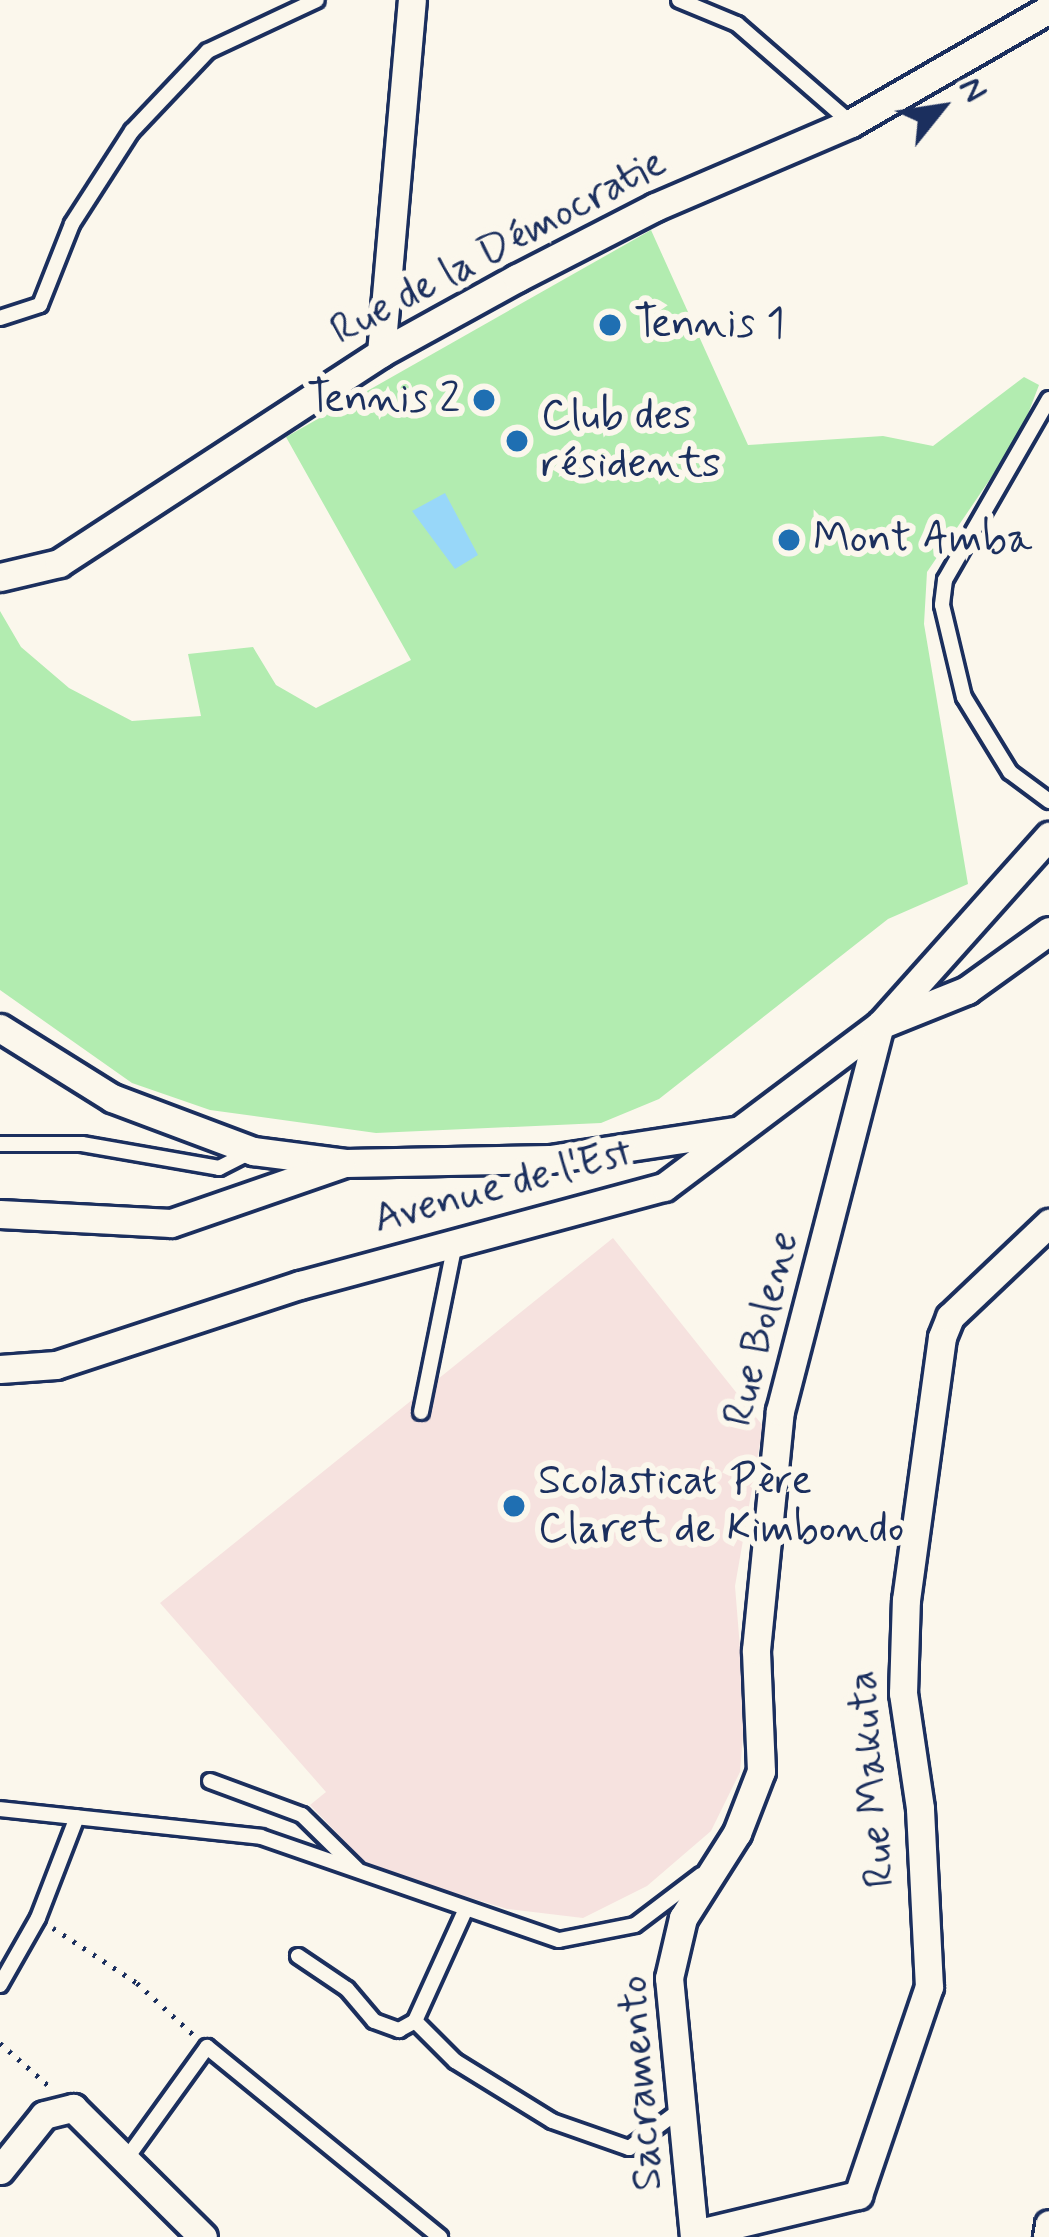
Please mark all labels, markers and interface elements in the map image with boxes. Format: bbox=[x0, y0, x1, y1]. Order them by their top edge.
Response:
north arrow bbox=[881, 48, 1001, 168]
text: N bbox=[948, 69, 997, 111]
street label: Rue de la Démocratie bbox=[323, 139, 675, 357]
place label: Tennis 1 bbox=[634, 300, 785, 350]
marker: Tennis 1 bbox=[597, 312, 623, 338]
place label: Tennis 2 bbox=[307, 375, 460, 425]
marker: Tennis 2 bbox=[471, 387, 497, 413]
place label: Club des résidents bbox=[541, 392, 721, 490]
marker: Club des résidents bbox=[504, 428, 530, 454]
place label: Mont Amba bbox=[813, 515, 1028, 565]
marker: Mont Amba bbox=[776, 527, 802, 553]
street label: Avenue de l'Est bbox=[367, 1128, 639, 1246]
street label: Rue Bolene bbox=[714, 1225, 812, 1433]
place label: Scolasticat Père Claret de Kimbondo bbox=[538, 1457, 903, 1556]
marker: Scolasticat Père Claret de Kimbondo bbox=[501, 1493, 527, 1519]
street label: Rue Makuta bbox=[839, 1670, 907, 1888]
street label: Sacramento bbox=[609, 1974, 675, 2192]

